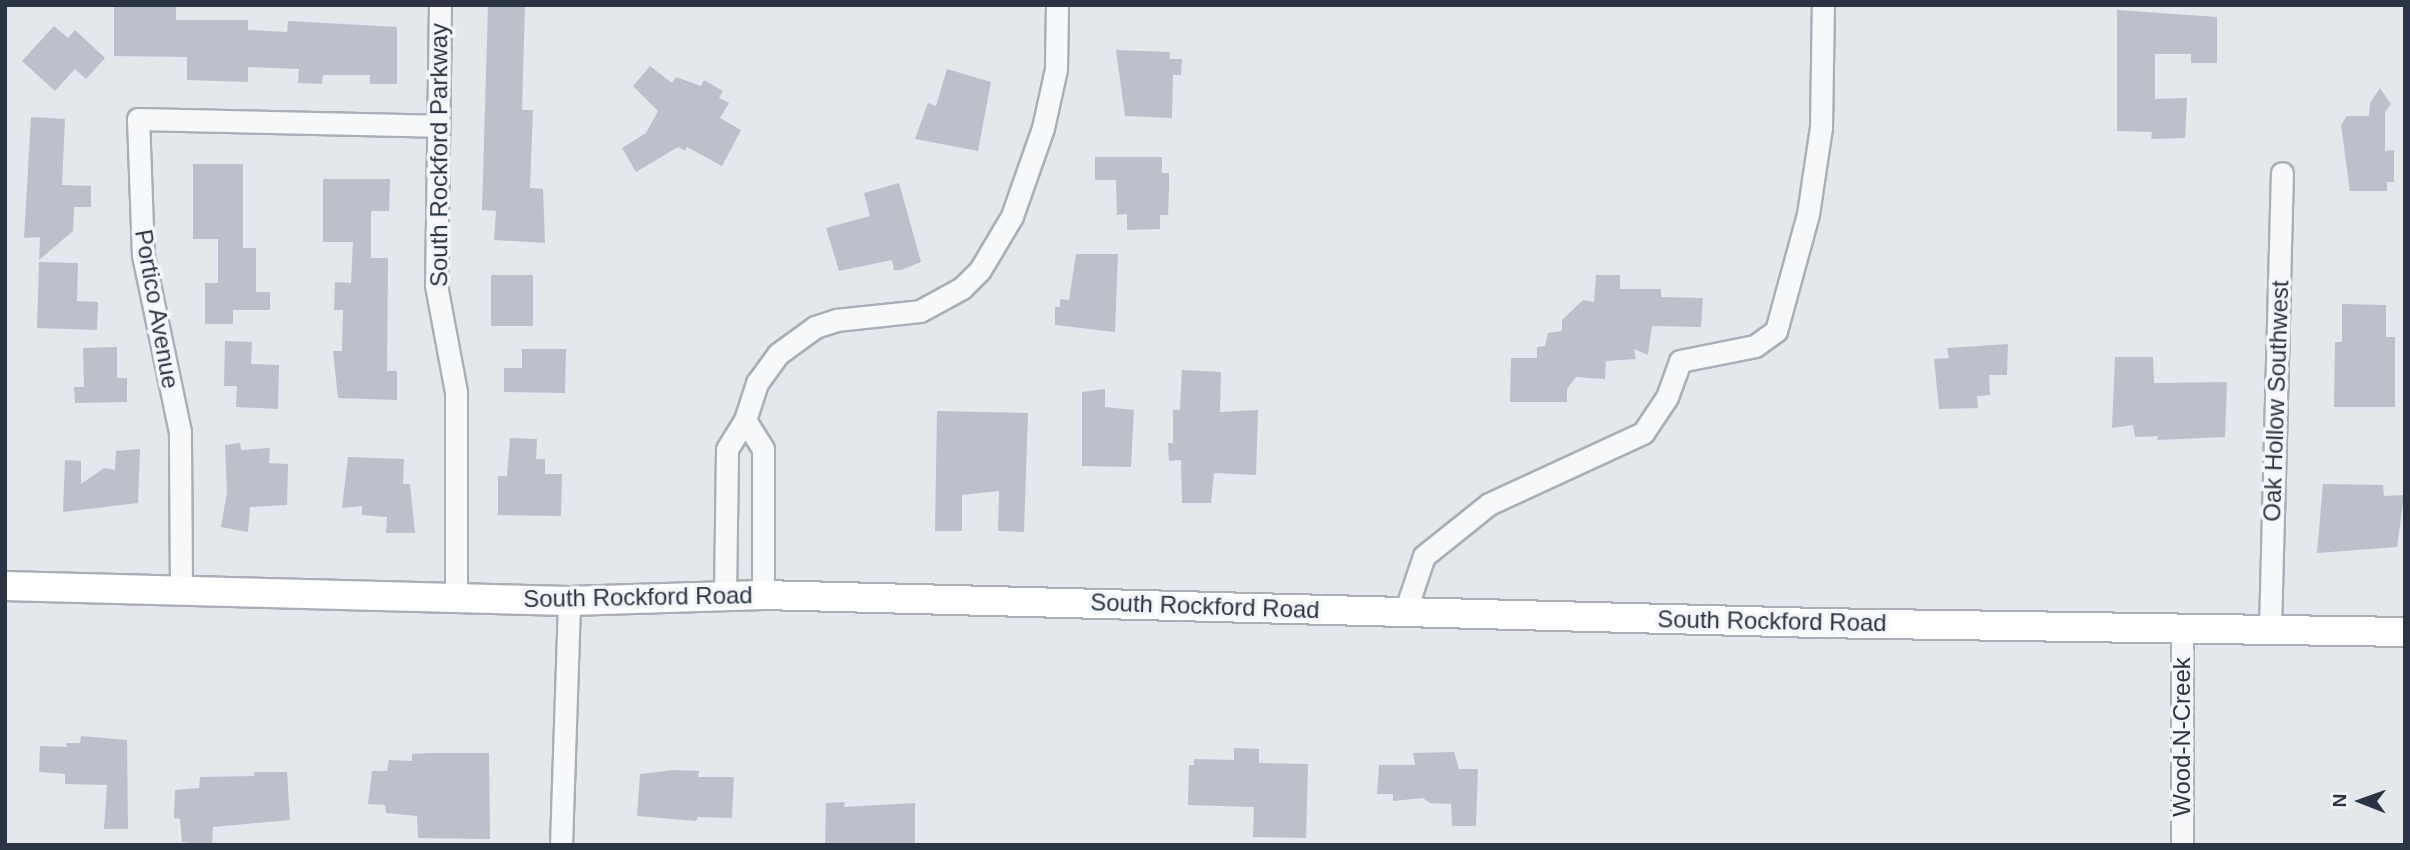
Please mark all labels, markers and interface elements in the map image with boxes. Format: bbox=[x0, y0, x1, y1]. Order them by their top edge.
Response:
street label: South Rockford Parkway bbox=[425, 23, 453, 287]
street label: Portico Avenue bbox=[129, 227, 185, 391]
street label: Oak Hollow Southwest bbox=[2257, 280, 2295, 522]
street label: South Rockford Road bbox=[523, 581, 753, 613]
street label: South Rockford Road bbox=[1090, 588, 1320, 624]
street label: South Rockford Road bbox=[1657, 605, 1887, 637]
street label: Wood-N-Creek bbox=[2168, 657, 2196, 817]
north arrow bbox=[2326, 766, 2396, 836]
text: N bbox=[2329, 794, 2350, 808]

